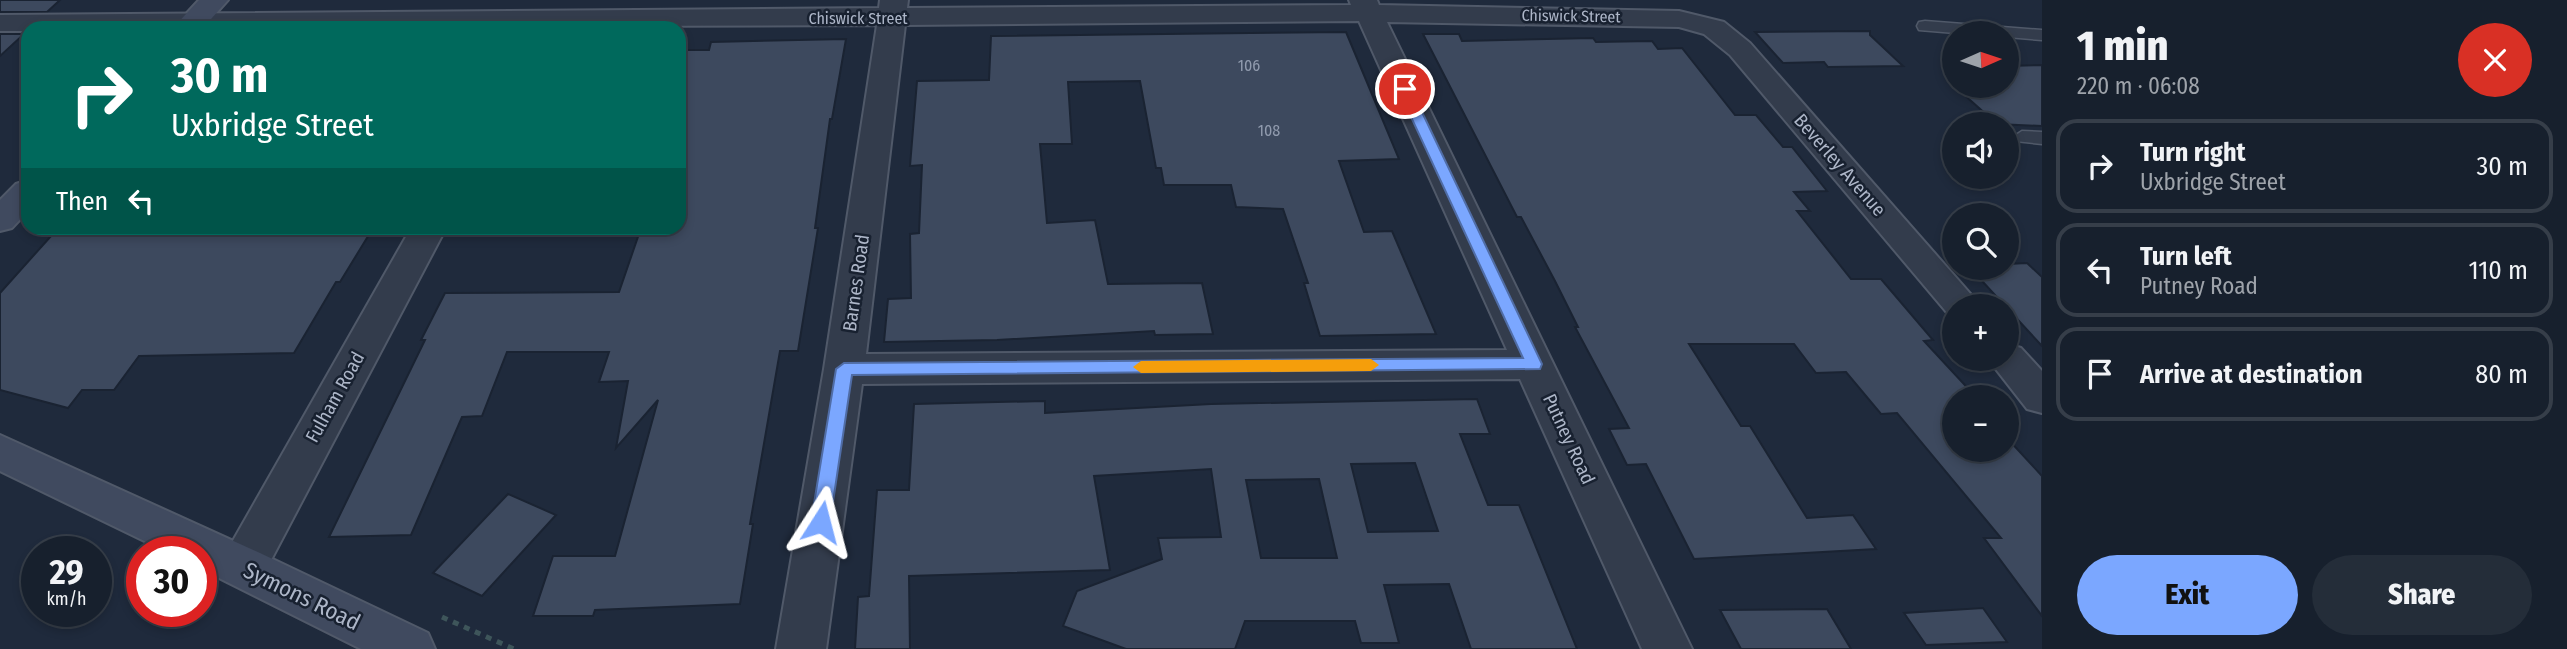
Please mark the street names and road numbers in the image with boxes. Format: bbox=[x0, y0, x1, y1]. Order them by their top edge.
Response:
street label: Chiswick Street bbox=[1521, 6, 1621, 26]
street label: Chiswick Street bbox=[808, 9, 908, 28]
street label: Beverley Avenue bbox=[1789, 109, 1891, 221]
street label: Barnes Road bbox=[838, 233, 874, 333]
street label: Fulham Road bbox=[301, 348, 369, 446]
street label: Putney Road bbox=[1538, 390, 1600, 488]
street label: Symons Road bbox=[239, 556, 365, 636]

